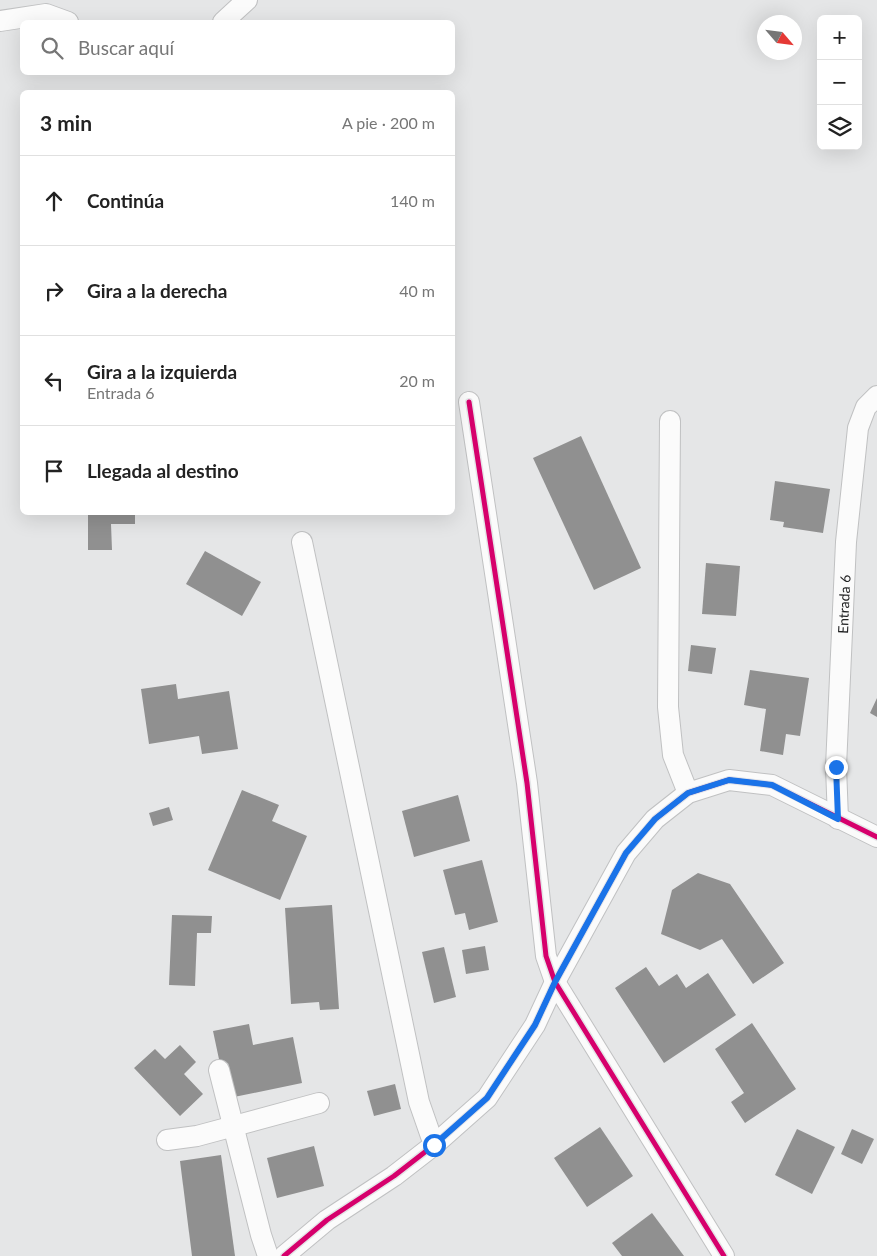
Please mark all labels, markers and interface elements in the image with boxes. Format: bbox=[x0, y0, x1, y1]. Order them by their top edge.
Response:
north arrow bbox=[757, 15, 802, 60]
map controls bbox=[817, 15, 862, 150]
button: + bbox=[817, 15, 862, 60]
search box bbox=[20, 20, 455, 75]
icon: search bbox=[38, 34, 66, 62]
text: Buscar aquí bbox=[78, 36, 174, 59]
button: − bbox=[817, 60, 862, 105]
button: layers bbox=[817, 105, 862, 150]
text: 3 min bbox=[40, 110, 92, 135]
text: A pie · 200 m bbox=[342, 113, 435, 132]
icon: ahead bbox=[40, 187, 68, 215]
text: Continúa bbox=[87, 189, 164, 212]
text: 140 m bbox=[390, 191, 435, 210]
icon: right bbox=[40, 277, 68, 305]
text: Gira a la derecha bbox=[87, 279, 227, 302]
text: 40 m bbox=[399, 281, 435, 300]
text: Gira a la izquierda bbox=[87, 360, 237, 383]
icon: left bbox=[40, 367, 68, 395]
text: 20 m bbox=[399, 371, 435, 390]
text: Entrada 6 bbox=[87, 383, 155, 402]
icon: arrive bbox=[40, 457, 68, 485]
text: Llegada al destino bbox=[87, 459, 239, 482]
street label: Entrada 6 bbox=[833, 574, 853, 634]
route end bbox=[825, 756, 848, 779]
route start bbox=[423, 1134, 446, 1157]

